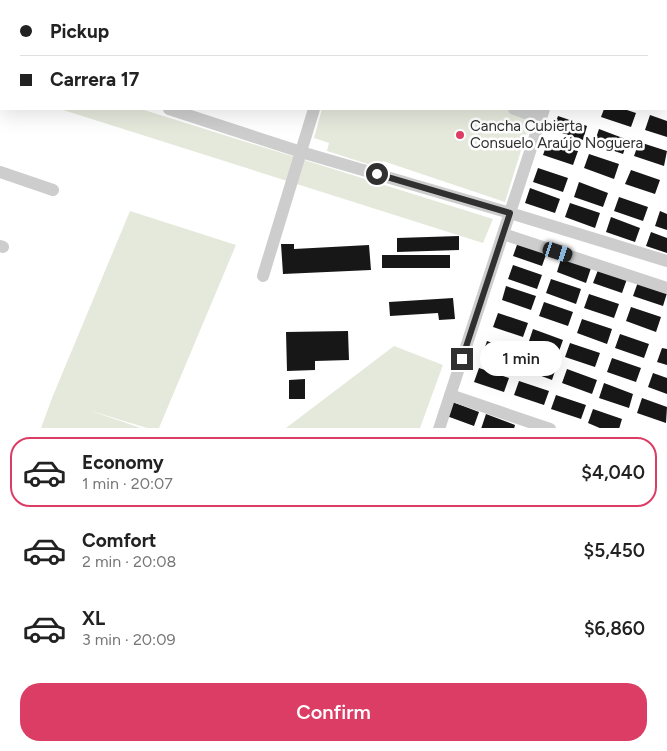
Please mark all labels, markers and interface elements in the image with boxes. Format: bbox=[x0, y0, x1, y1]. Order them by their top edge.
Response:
text: Pickup bbox=[50, 20, 109, 43]
text: Carrera 17 bbox=[50, 68, 139, 91]
place label: Cancha Cubierta Consuelo Araújo Noguera bbox=[470, 117, 643, 152]
marker: Cancha Cubierta Consuelo Araújo Noguera bbox=[454, 129, 466, 141]
route start bbox=[366, 163, 388, 185]
car bbox=[541, 240, 574, 264]
callout: 1 min bbox=[480, 342, 562, 376]
route end bbox=[451, 348, 473, 370]
text: 1 min bbox=[502, 349, 540, 368]
icon: car bbox=[22, 450, 67, 495]
text: Economy bbox=[82, 451, 164, 474]
text: $4,040 bbox=[581, 461, 645, 484]
text: 1 min · 20:07 bbox=[82, 474, 173, 493]
icon: car bbox=[22, 528, 67, 573]
text: Comfort bbox=[82, 529, 157, 552]
text: $5,450 bbox=[584, 539, 645, 562]
text: 2 min · 20:08 bbox=[82, 552, 176, 571]
icon: car bbox=[22, 606, 67, 651]
text: XL bbox=[82, 607, 105, 630]
text: $6,860 bbox=[584, 617, 645, 640]
text: 3 min · 20:09 bbox=[82, 630, 175, 649]
button: Confirm bbox=[20, 683, 647, 741]

